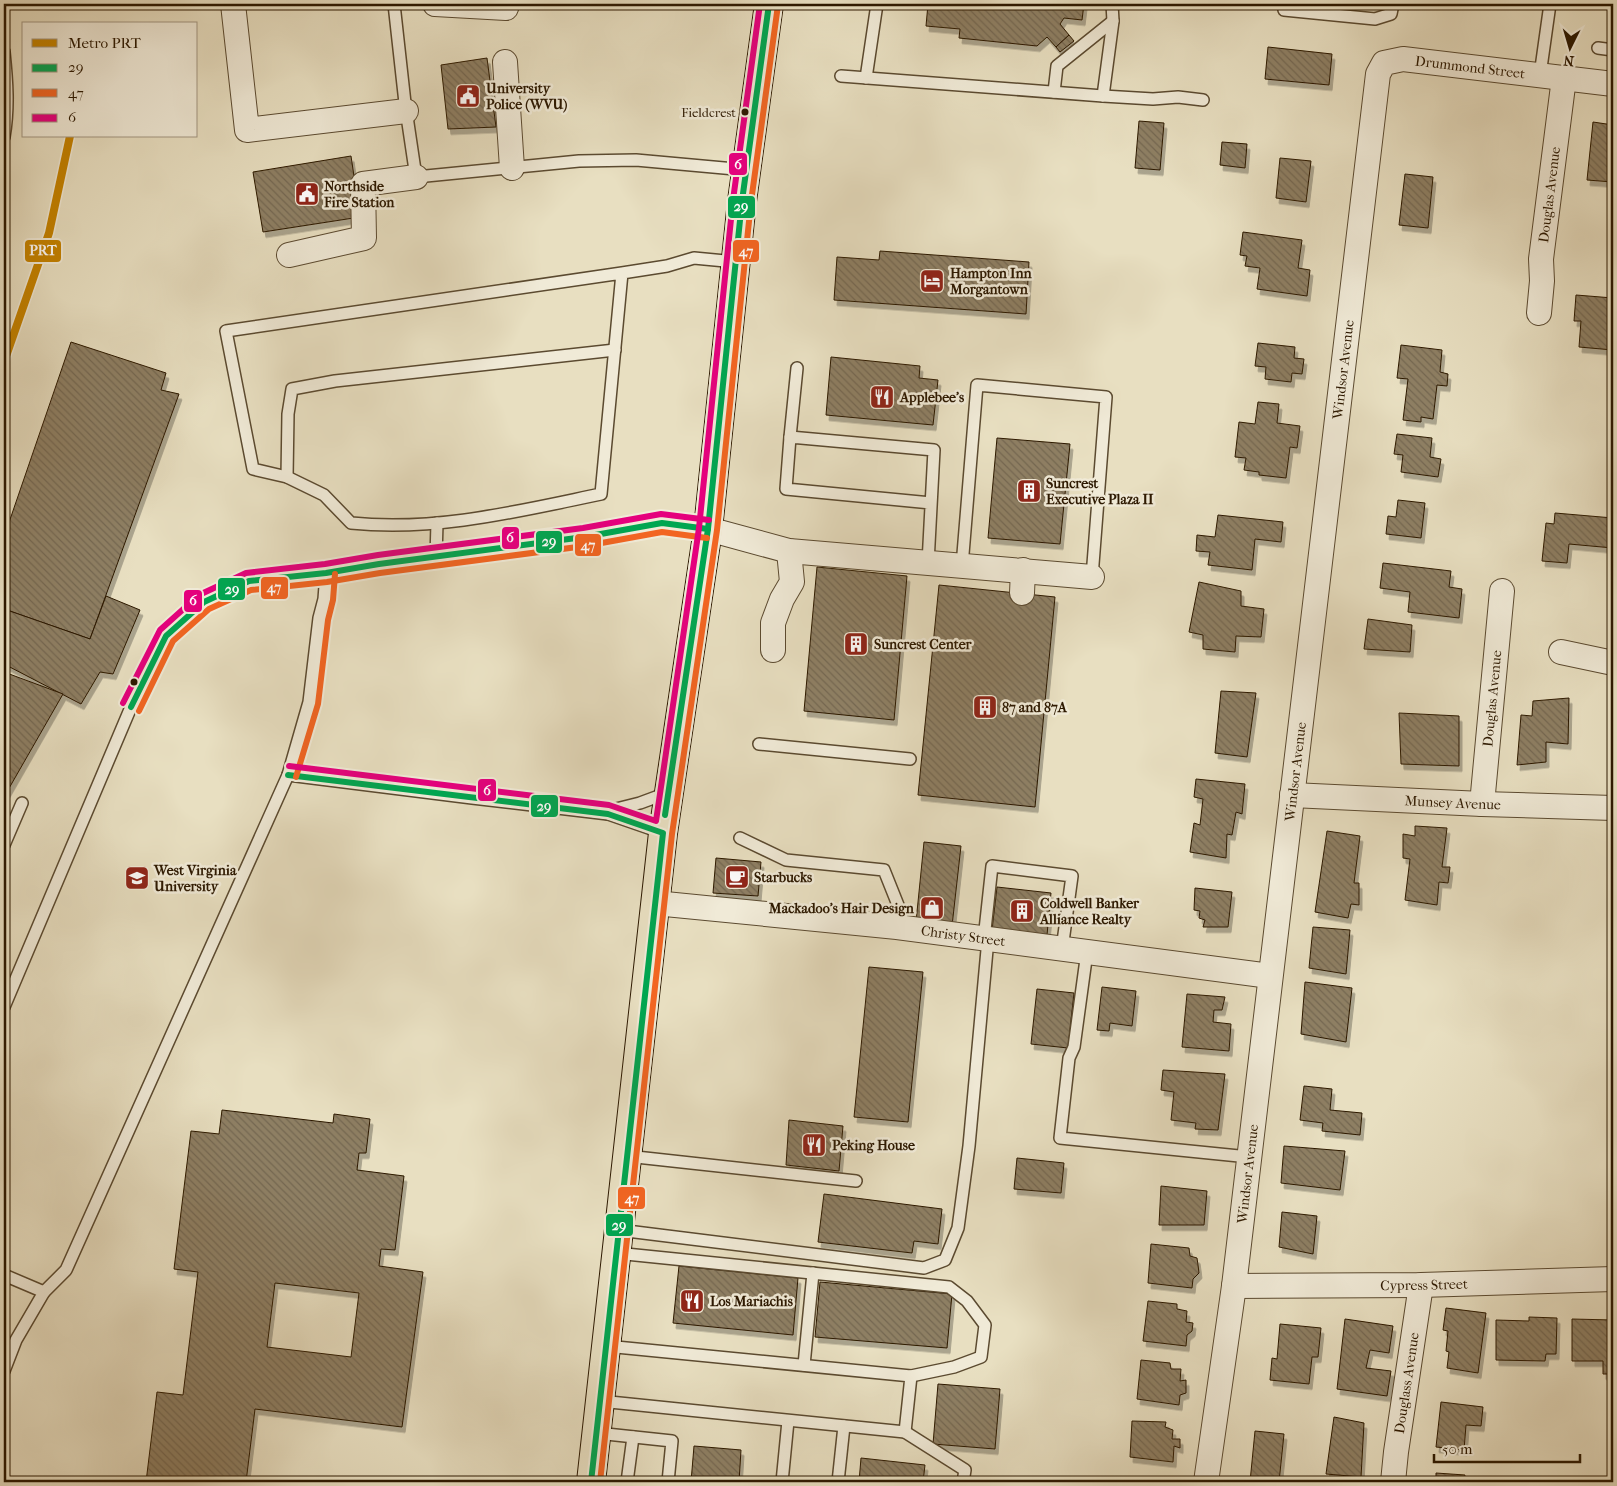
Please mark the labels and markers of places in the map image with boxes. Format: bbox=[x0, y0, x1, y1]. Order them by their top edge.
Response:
place label: University Police (WVU) bbox=[485, 80, 567, 113]
public building icon: University Police (WVU) bbox=[455, 83, 481, 109]
place label: Fieldcrest bbox=[681, 105, 736, 120]
marker: Fieldcrest bbox=[740, 107, 750, 117]
place label: Northside Fire Station bbox=[323, 178, 395, 211]
public building icon: Northside Fire Station bbox=[294, 181, 320, 207]
place label: Hampton Inn Morgantown bbox=[949, 265, 1033, 298]
hotel icon: Hampton Inn Morgantown bbox=[919, 268, 945, 294]
restaurant icon: Applebee's bbox=[869, 384, 895, 410]
place label: Applebee's bbox=[899, 389, 965, 406]
place label: Suncrest Executive Plaza II bbox=[1046, 475, 1154, 508]
building icon: Suncrest Executive Plaza II bbox=[1016, 478, 1042, 504]
building icon: Suncrest Center bbox=[843, 631, 869, 657]
place label: Suncrest Center bbox=[874, 636, 973, 653]
unlabelled marker bbox=[129, 677, 139, 687]
building icon: 87 and 87A bbox=[972, 694, 998, 720]
place label: 87 and 87A bbox=[1002, 699, 1068, 716]
place label: West Virginia University bbox=[153, 862, 237, 895]
cafe icon: Starbucks bbox=[724, 864, 750, 890]
school or university icon: West Virginia University bbox=[124, 865, 150, 891]
place label: Starbucks bbox=[754, 869, 813, 886]
shop icon: Mackadoo's Hair Design bbox=[919, 895, 945, 921]
place label: Coldwell Banker Alliance Realty bbox=[1039, 895, 1140, 928]
building icon: Coldwell Banker Alliance Realty bbox=[1009, 898, 1035, 924]
place label: Mackadoo's Hair Design bbox=[768, 900, 915, 917]
restaurant icon: Peking House bbox=[801, 1132, 827, 1158]
place label: Peking House bbox=[832, 1137, 915, 1154]
restaurant icon: Los Mariachis bbox=[679, 1288, 705, 1314]
place label: Los Mariachis bbox=[710, 1293, 794, 1310]

